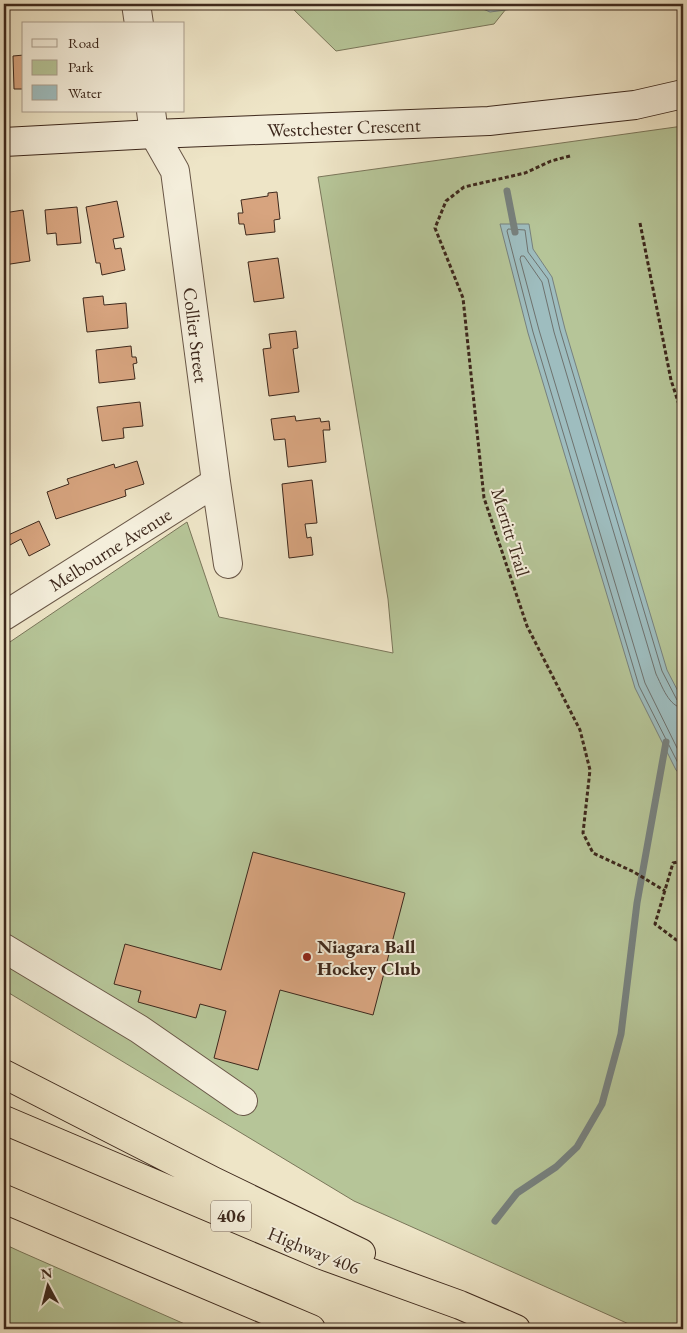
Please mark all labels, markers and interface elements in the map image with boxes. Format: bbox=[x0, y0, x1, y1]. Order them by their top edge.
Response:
legend bbox=[22, 22, 185, 112]
text: Road bbox=[68, 33, 100, 52]
text: Park bbox=[68, 57, 95, 76]
text: Water bbox=[68, 83, 102, 102]
street label: Westchester Crescent bbox=[267, 112, 421, 143]
street label: Collier Street bbox=[177, 286, 214, 384]
street label: Merritt Trail bbox=[485, 485, 536, 580]
street label: Melbourne Avenue bbox=[44, 502, 176, 597]
place label: Niagara Ball Hockey Club bbox=[317, 934, 420, 981]
marker: Niagara Ball Hockey Club bbox=[301, 951, 313, 963]
road number: 406 bbox=[211, 1200, 251, 1232]
street label: Highway 406 bbox=[264, 1221, 364, 1280]
north arrow bbox=[22, 1260, 72, 1310]
text: N bbox=[40, 1263, 54, 1283]

